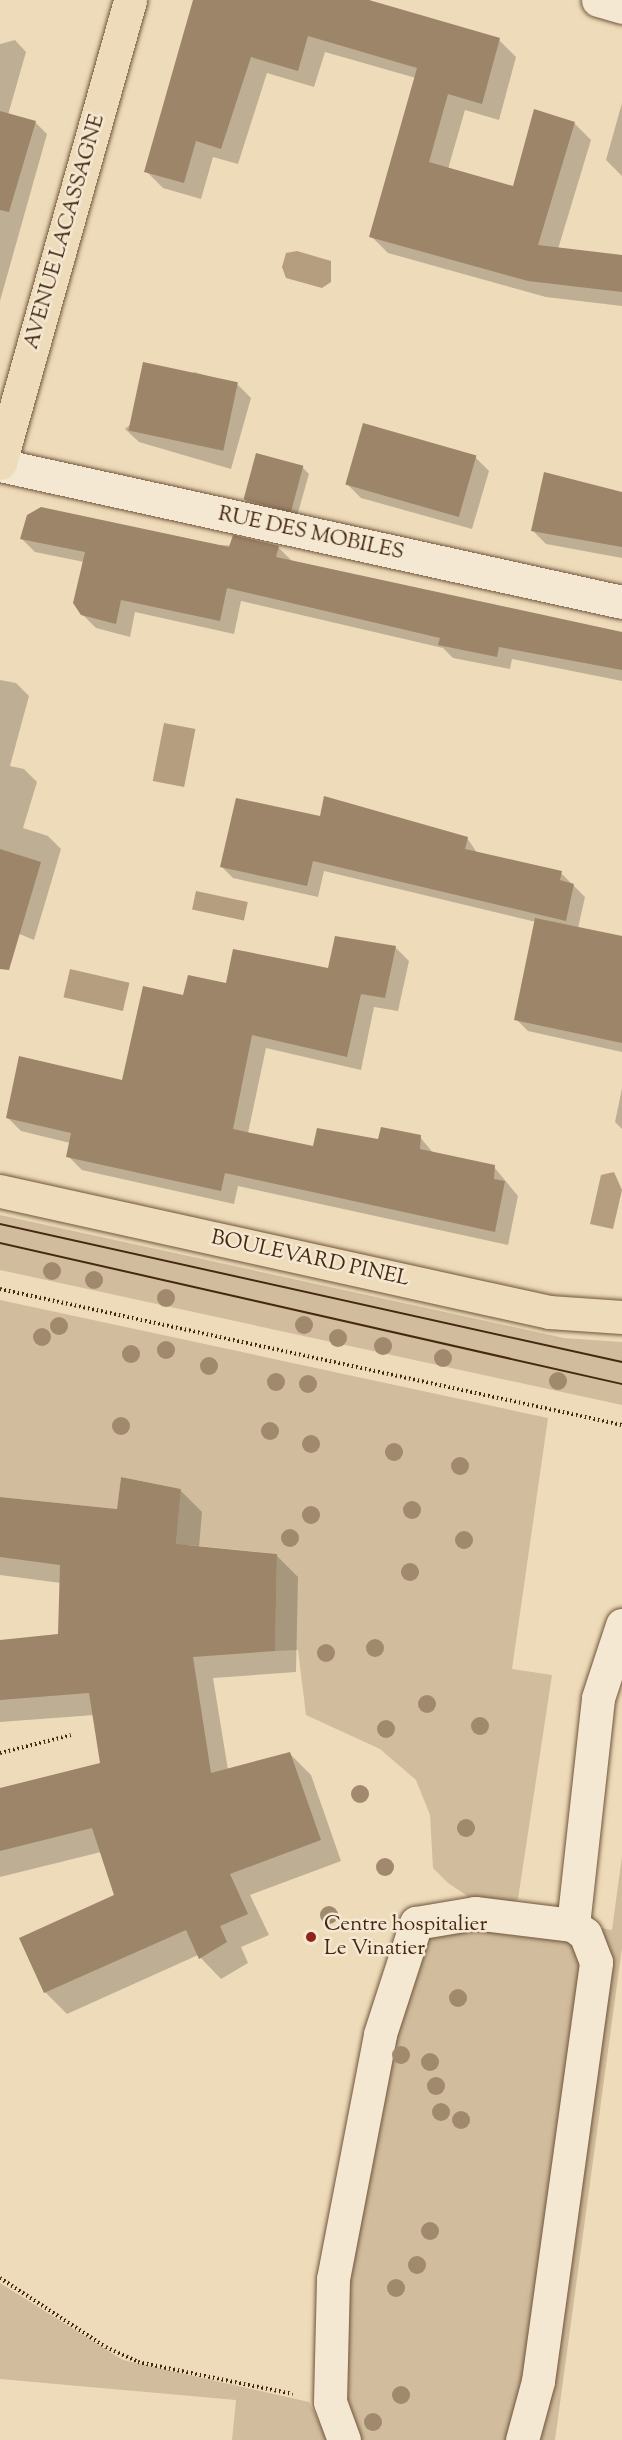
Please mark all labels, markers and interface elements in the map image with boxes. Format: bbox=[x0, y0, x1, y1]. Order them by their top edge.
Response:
street label: AVENUE LACASSAGNE bbox=[19, 112, 111, 352]
street label: RUE DES MOBILES bbox=[216, 502, 406, 566]
street label: BOULEVARD PINEL bbox=[209, 1226, 411, 1292]
place label: Centre hospitalier Le Vinatier bbox=[324, 1912, 487, 1962]
marker: Centre hospitalier Le Vinatier bbox=[302, 1928, 320, 1946]

